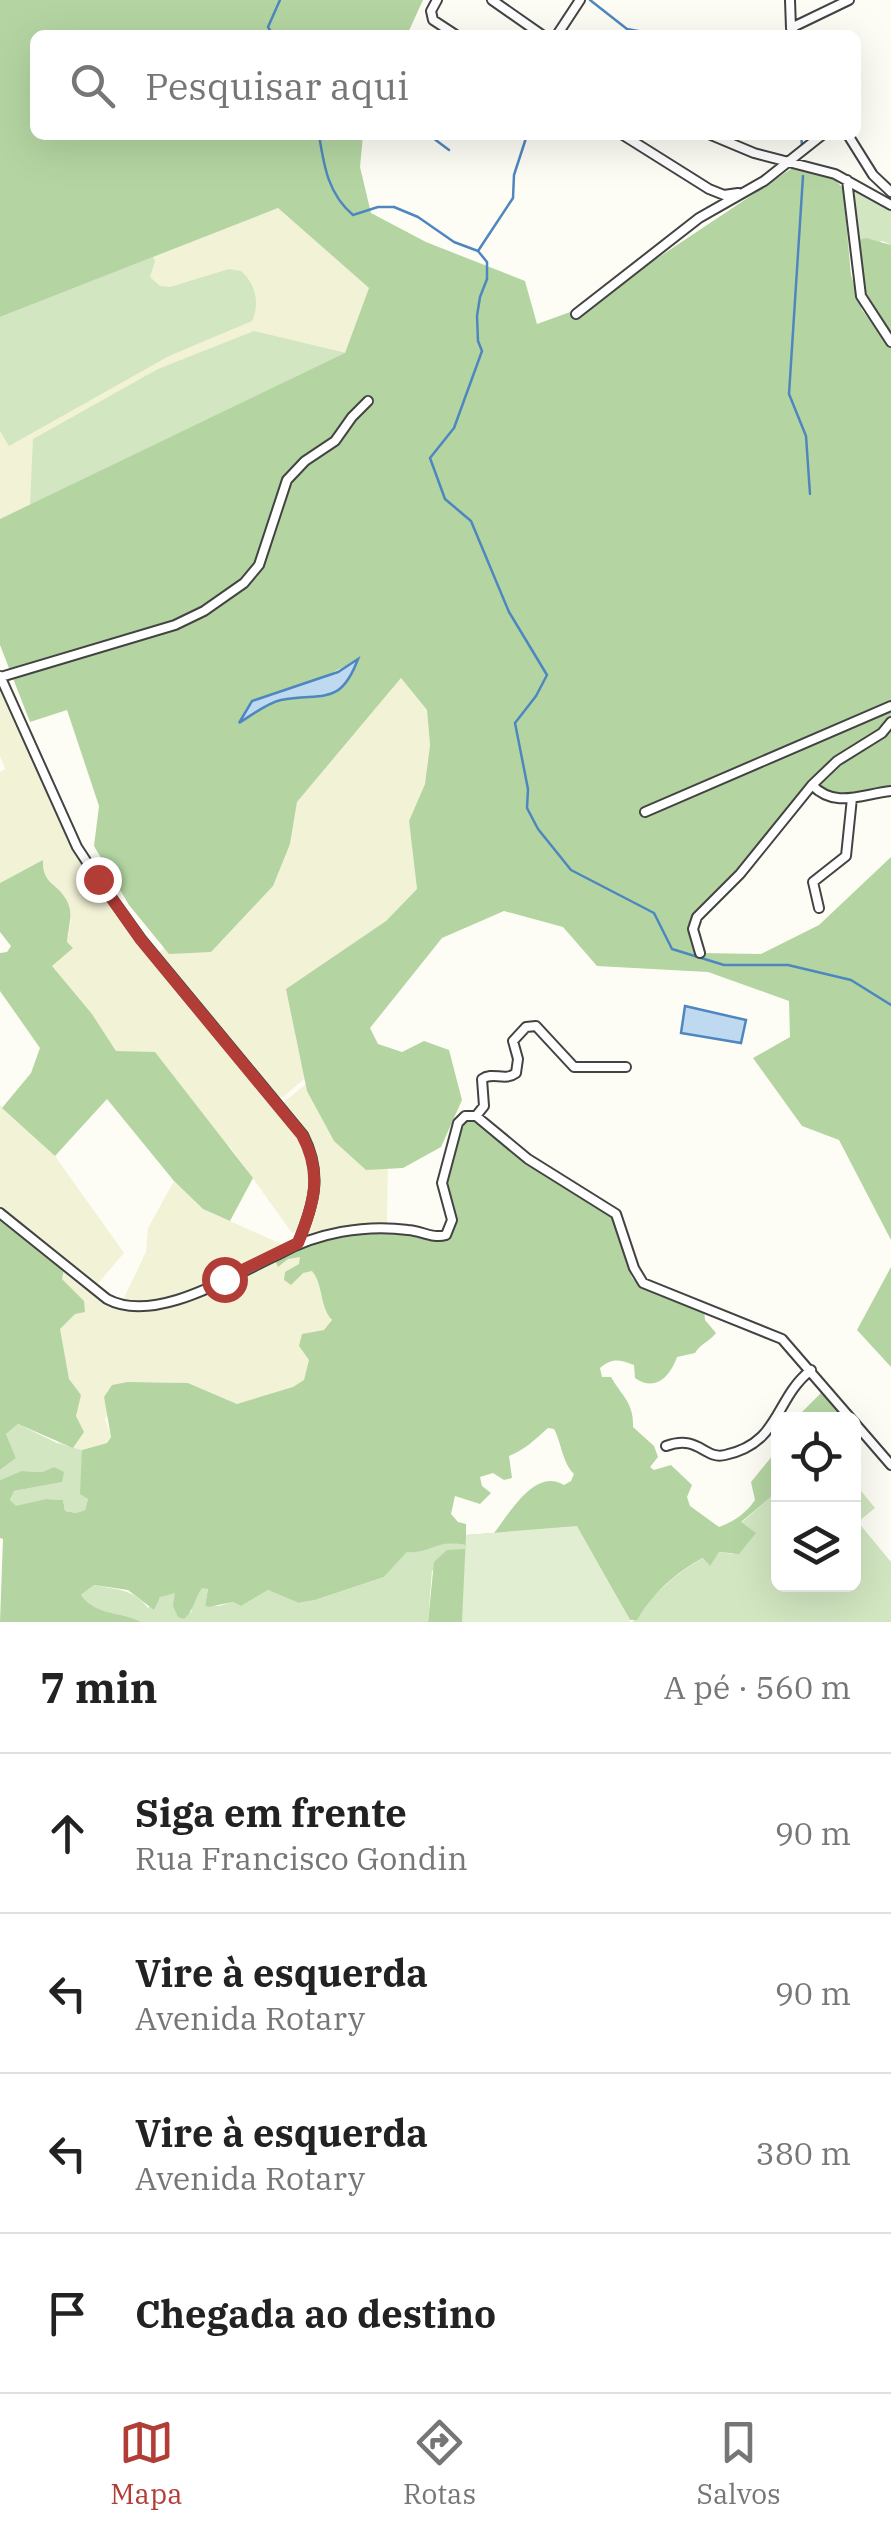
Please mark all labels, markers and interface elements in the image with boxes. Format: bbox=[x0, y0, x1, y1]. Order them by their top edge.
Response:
search box bbox=[30, 30, 861, 140]
icon: search bbox=[65, 58, 120, 113]
text: Pesquisar aqui bbox=[145, 61, 409, 110]
route end bbox=[76, 857, 122, 903]
route start bbox=[202, 1257, 248, 1303]
map controls bbox=[771, 1412, 861, 1592]
button: locate bbox=[771, 1412, 861, 1502]
button: layers bbox=[771, 1502, 861, 1592]
text: 7 min bbox=[40, 1660, 158, 1715]
text: A pé · 560 m bbox=[664, 1666, 851, 1708]
text: Siga em frente bbox=[135, 1788, 407, 1837]
icon: ahead bbox=[40, 1806, 95, 1861]
text: 90 m bbox=[775, 1812, 851, 1854]
text: Rua Francisco Gondin bbox=[135, 1837, 468, 1879]
text: Vire à esquerda bbox=[135, 1948, 428, 1997]
icon: left bbox=[40, 1966, 95, 2021]
text: 90 m bbox=[775, 1972, 851, 2014]
text: Avenida Rotary bbox=[135, 1997, 365, 2039]
text: Vire à esquerda bbox=[135, 2108, 428, 2157]
icon: left bbox=[40, 2126, 95, 2181]
text: 380 m bbox=[755, 2132, 851, 2174]
text: Avenida Rotary bbox=[135, 2157, 365, 2199]
icon: arrive bbox=[40, 2286, 95, 2341]
text: Chegada ao destino bbox=[135, 2289, 496, 2338]
tab: Mapa bbox=[110, 2415, 183, 2512]
tab: Rotas bbox=[403, 2415, 476, 2512]
tab: Salvos bbox=[696, 2415, 781, 2512]

